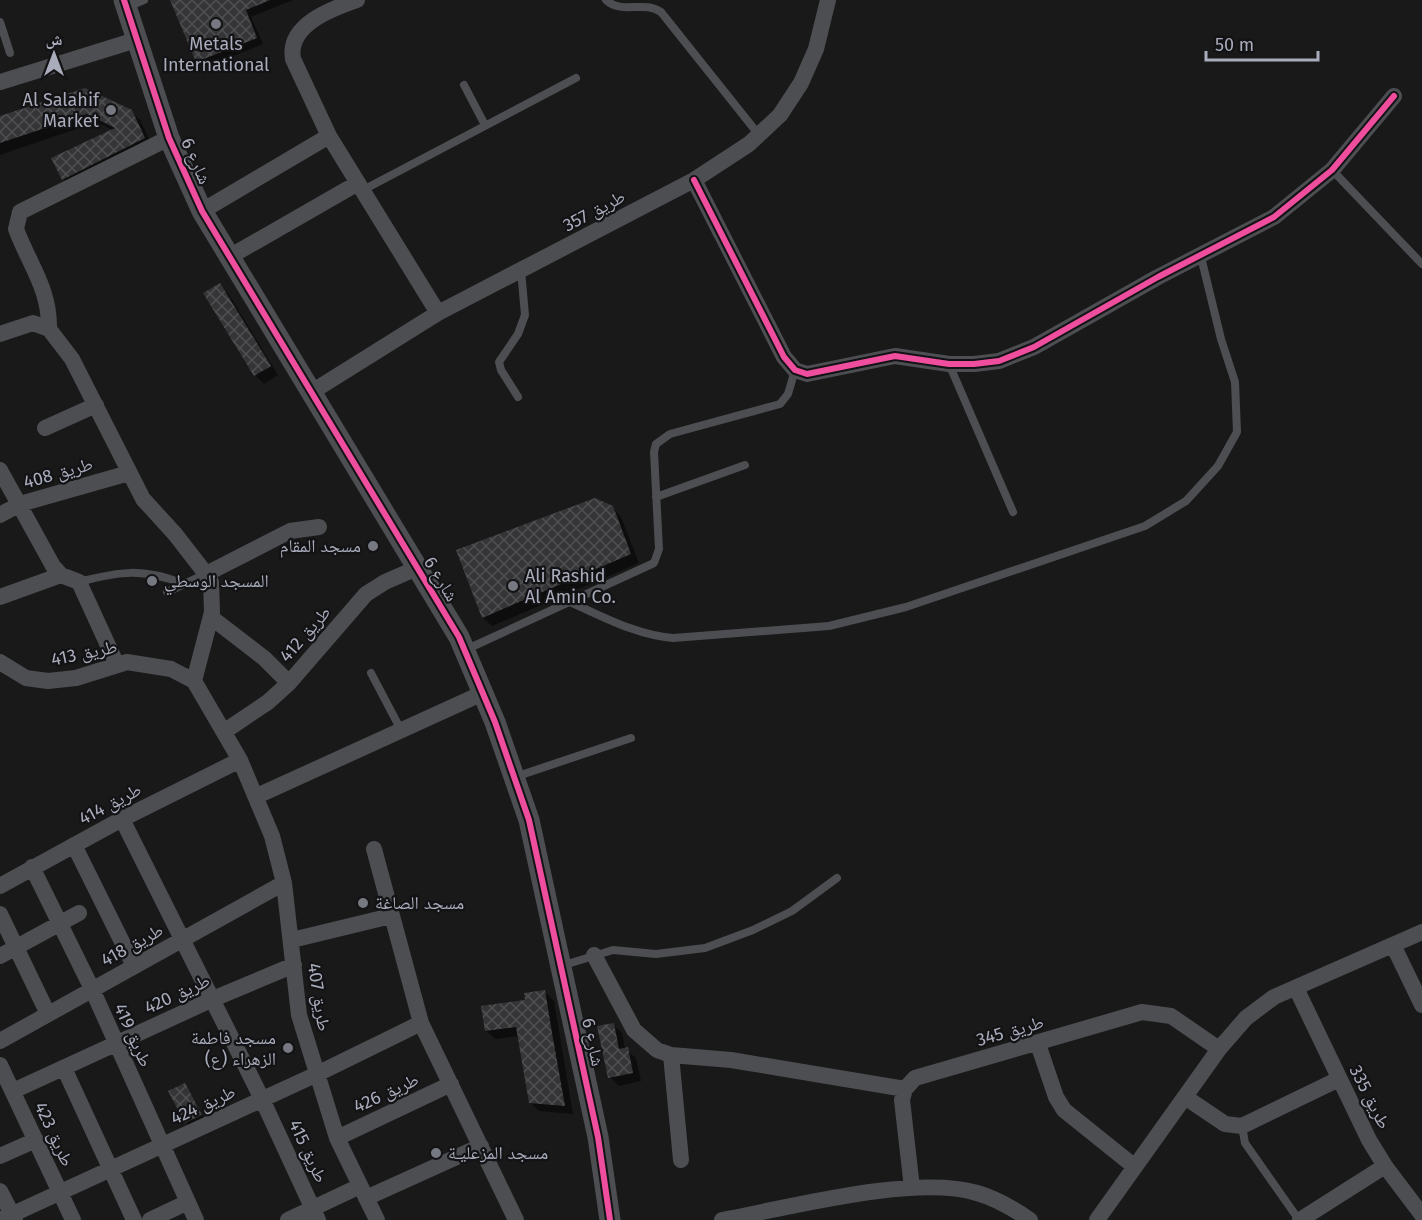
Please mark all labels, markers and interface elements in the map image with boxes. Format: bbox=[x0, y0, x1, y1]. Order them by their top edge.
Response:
marker: Metals International bbox=[209, 17, 223, 31]
north arrow bbox=[24, 24, 84, 84]
scale bar bbox=[1206, 24, 1318, 62]
text: ش bbox=[46, 30, 63, 49]
place label: Metals International bbox=[163, 33, 269, 76]
text: 50 m bbox=[1215, 34, 1254, 56]
place label: Al Salahif Market bbox=[23, 89, 101, 132]
marker: Al Salahif Market bbox=[104, 103, 118, 117]
street label: شارع 6 bbox=[176, 134, 216, 188]
street label: طريق 357 bbox=[559, 186, 629, 236]
street label: طريق 408 bbox=[21, 453, 95, 493]
place label: مسجد المقام bbox=[280, 535, 361, 558]
marker: مسجد المقام bbox=[366, 539, 380, 553]
street label: شارع 6 bbox=[419, 553, 463, 605]
place label: Ali Rashid Al Amin Co. bbox=[525, 565, 616, 608]
place label: المسجد الوسطي bbox=[164, 570, 269, 596]
marker: المسجد الوسطي bbox=[145, 574, 159, 588]
marker: Ali Rashid Al Amin Co. bbox=[506, 579, 520, 593]
street label: طريق 412 bbox=[275, 602, 335, 666]
street label: طريق 413 bbox=[49, 635, 119, 671]
street label: طريق 414 bbox=[75, 778, 145, 830]
place label: مسجد الصاغة bbox=[375, 892, 464, 914]
marker: مسجد الصاغة bbox=[356, 896, 370, 910]
street label: طريق 418 bbox=[97, 919, 167, 971]
street label: طريق 407 bbox=[303, 961, 335, 1033]
street label: طريق 420 bbox=[141, 969, 213, 1019]
street label: طريق 419 bbox=[109, 1000, 157, 1070]
street label: طريق 345 bbox=[974, 1011, 1046, 1051]
street label: شارع 6 bbox=[577, 1016, 609, 1068]
place label: مسجد فاطمة الزهراء (ع) bbox=[191, 1027, 276, 1070]
marker: مسجد فاطمة الزهراء (ع) bbox=[281, 1041, 295, 1055]
street label: طريق 335 bbox=[1345, 1061, 1395, 1133]
street label: طريق 426 bbox=[350, 1068, 422, 1118]
street label: طريق 424 bbox=[167, 1080, 239, 1130]
street label: طريق 423 bbox=[30, 1098, 78, 1170]
street label: طريق 415 bbox=[284, 1116, 332, 1186]
place label: مسجد المزعليـة bbox=[448, 1142, 548, 1164]
marker: مسجد المزعليـة bbox=[429, 1146, 443, 1160]

